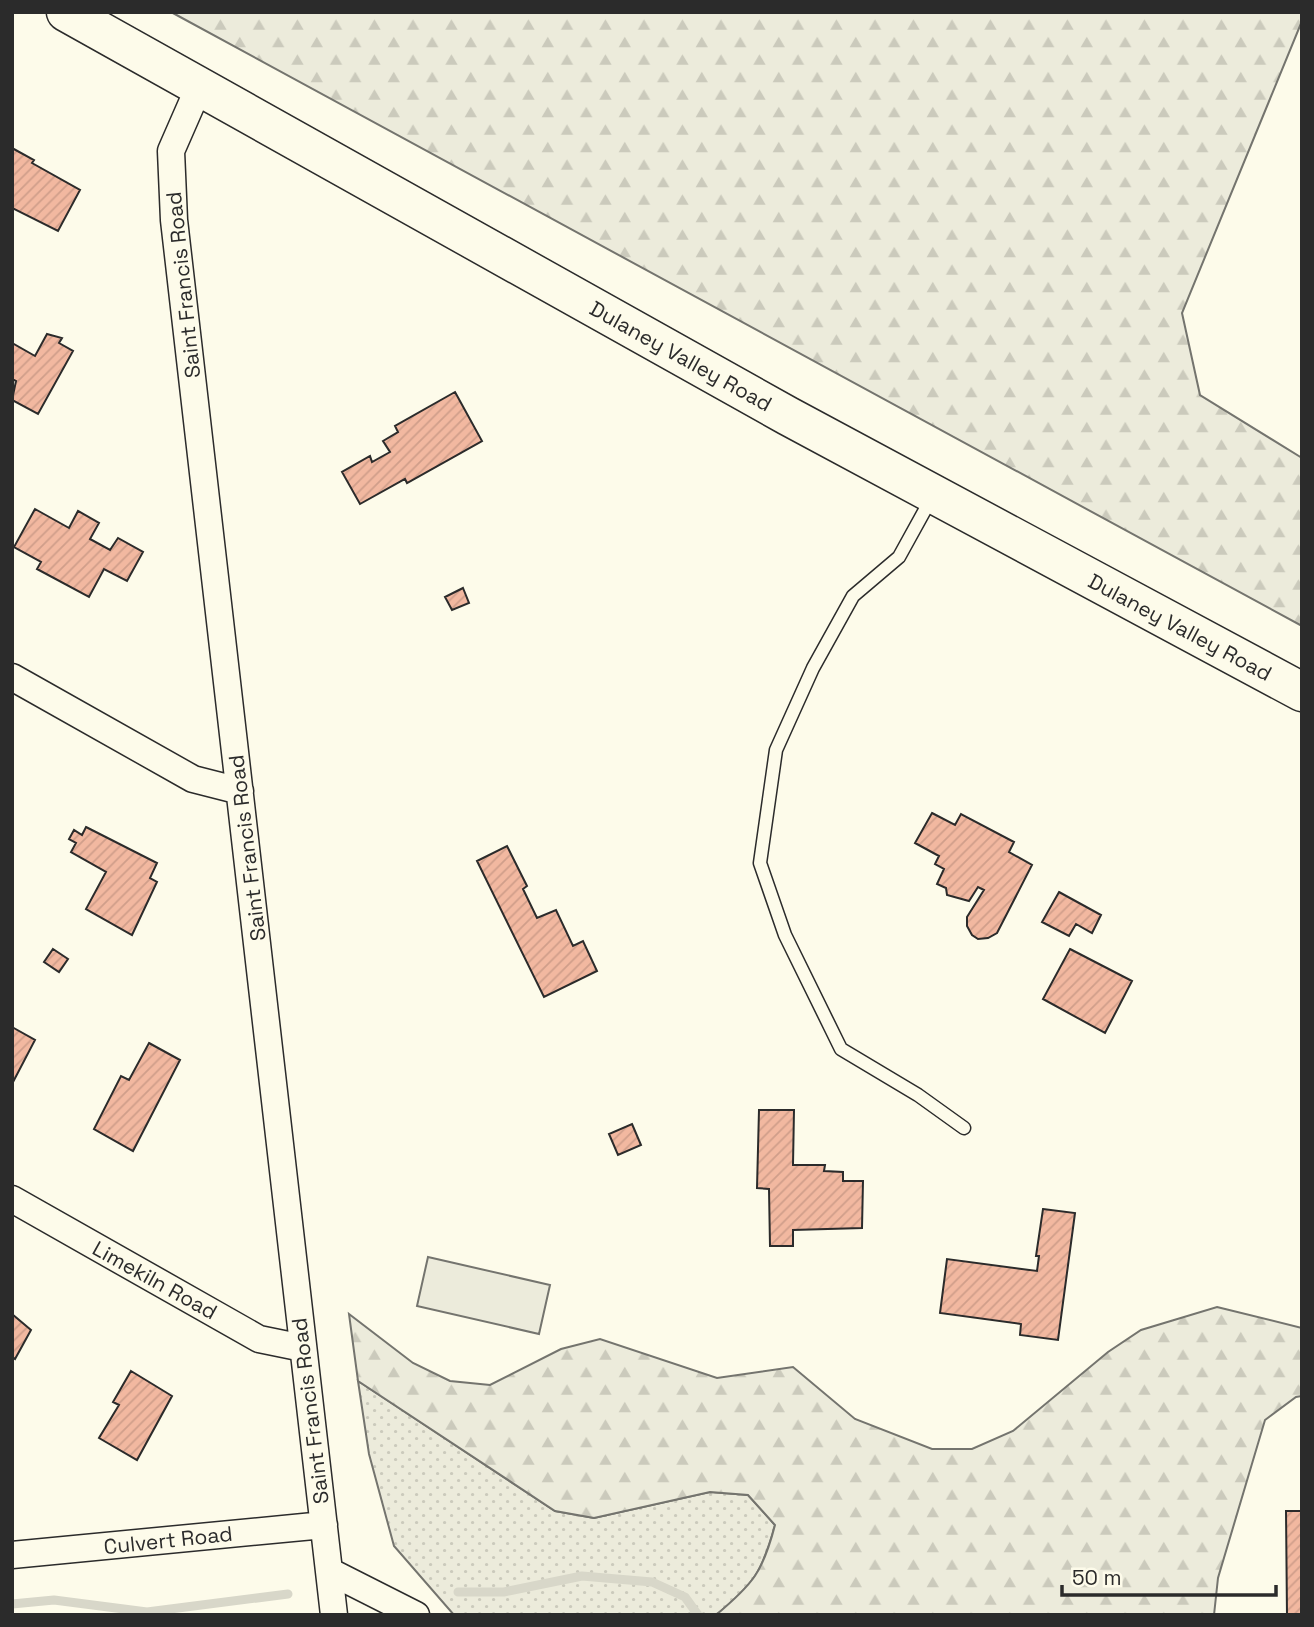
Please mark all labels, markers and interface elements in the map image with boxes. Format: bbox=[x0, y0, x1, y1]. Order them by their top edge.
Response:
street label: Saint Francis Road bbox=[160, 190, 206, 380]
street label: Dulaney Valley Road bbox=[585, 295, 777, 417]
street label: Dulaney Valley Road bbox=[1084, 567, 1276, 687]
street label: Saint Francis Road bbox=[222, 753, 272, 943]
street label: Limekiln Road bbox=[88, 1235, 222, 1325]
street label: Saint Francis Road bbox=[285, 1316, 335, 1506]
street label: Culvert Road bbox=[102, 1520, 234, 1560]
scale bar bbox=[1062, 1554, 1276, 1598]
text: 50 m bbox=[1072, 1564, 1122, 1591]

